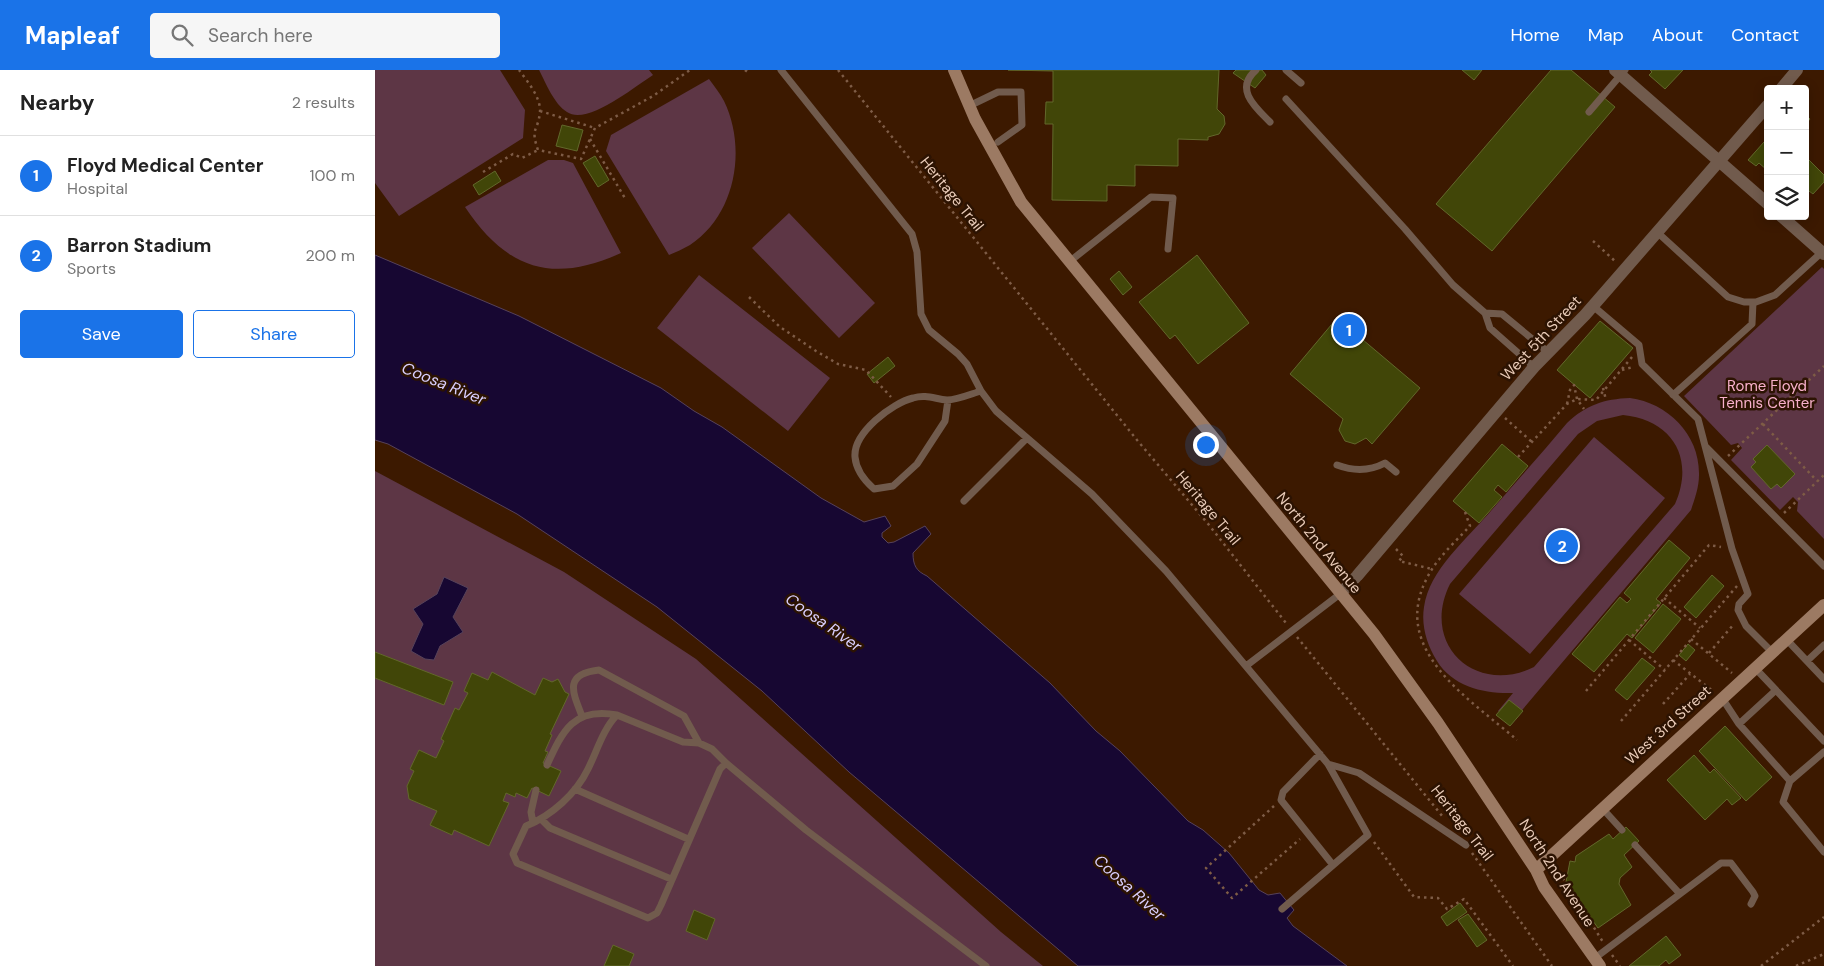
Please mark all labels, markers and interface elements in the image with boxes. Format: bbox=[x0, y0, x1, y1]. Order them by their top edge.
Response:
search box bbox=[150, 13, 500, 58]
text: Mapleaf bbox=[25, 20, 120, 51]
icon: search bbox=[168, 21, 196, 49]
text: Search here bbox=[208, 23, 313, 48]
text: Home bbox=[1510, 23, 1560, 47]
text: Map bbox=[1588, 23, 1624, 47]
text: About bbox=[1652, 23, 1703, 47]
text: Contact bbox=[1731, 23, 1799, 47]
map controls bbox=[1764, 85, 1809, 220]
button: + bbox=[1764, 85, 1809, 130]
text: Nearby bbox=[20, 89, 94, 117]
text: 2 results bbox=[292, 92, 355, 113]
button: − bbox=[1764, 130, 1809, 175]
street label: Heritage Trail bbox=[916, 152, 988, 236]
text: Floyd Medical Center bbox=[67, 153, 263, 178]
text: 1 bbox=[33, 165, 39, 186]
text: 100 m bbox=[310, 165, 355, 186]
button: layers bbox=[1764, 175, 1809, 220]
text: Hospital bbox=[67, 178, 128, 199]
text: Barron Stadium bbox=[67, 233, 212, 258]
text: 2 bbox=[31, 245, 41, 266]
text: 200 m bbox=[306, 245, 355, 266]
text: Sports bbox=[67, 258, 116, 279]
street label: West 5th Street bbox=[1496, 291, 1586, 385]
button: Save bbox=[20, 310, 183, 358]
button: Share bbox=[193, 310, 355, 358]
pin: 1 bbox=[1333, 311, 1365, 349]
water label: Coosa River bbox=[399, 357, 490, 410]
park label: Rome Floyd Tennis Center bbox=[1719, 376, 1815, 413]
your location bbox=[1193, 432, 1219, 458]
street label: Heritage Trail bbox=[1171, 467, 1245, 549]
street label: North 2nd Avenue bbox=[1272, 488, 1366, 598]
pin: 2 bbox=[1546, 527, 1578, 565]
water label: Coosa River bbox=[781, 588, 867, 657]
street label: West 3rd Street bbox=[1621, 681, 1715, 769]
street label: Heritage Trail bbox=[1426, 781, 1498, 865]
street label: North 2nd Avenue bbox=[1515, 815, 1599, 931]
water label: Coosa River bbox=[1090, 850, 1170, 926]

